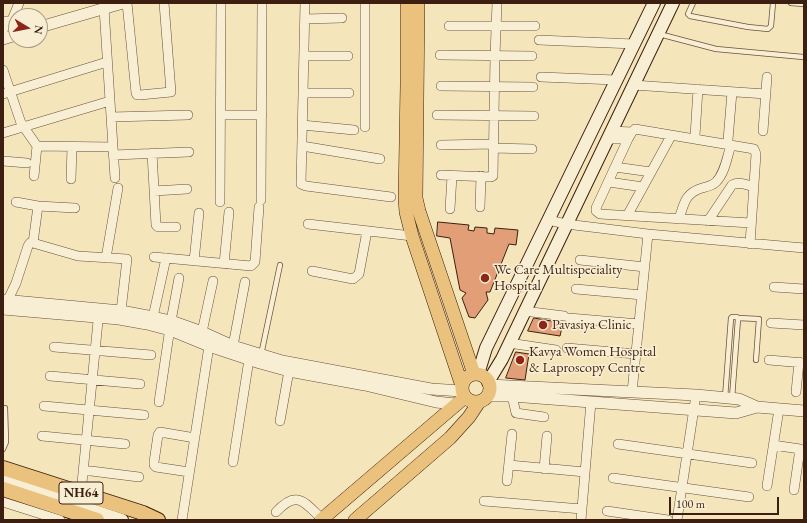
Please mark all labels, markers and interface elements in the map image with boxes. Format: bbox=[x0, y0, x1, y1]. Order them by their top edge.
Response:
north arrow bbox=[8, 8, 48, 48]
text: N bbox=[31, 24, 46, 36]
place label: We Care Multispeciality Hospital bbox=[494, 262, 622, 294]
marker: We Care Multispeciality Hospital bbox=[479, 272, 491, 284]
place label: Pavasiya Clinic bbox=[552, 317, 631, 333]
marker: Pavasiya Clinic bbox=[537, 319, 549, 331]
place label: Kavya Women Hospital & Laproscopy Centre bbox=[529, 344, 656, 376]
marker: Kavya Women Hospital & Laproscopy Centre bbox=[514, 354, 526, 366]
road number: NH64 bbox=[59, 482, 103, 504]
scale bar bbox=[671, 489, 781, 515]
text: 100 m bbox=[676, 496, 705, 512]

